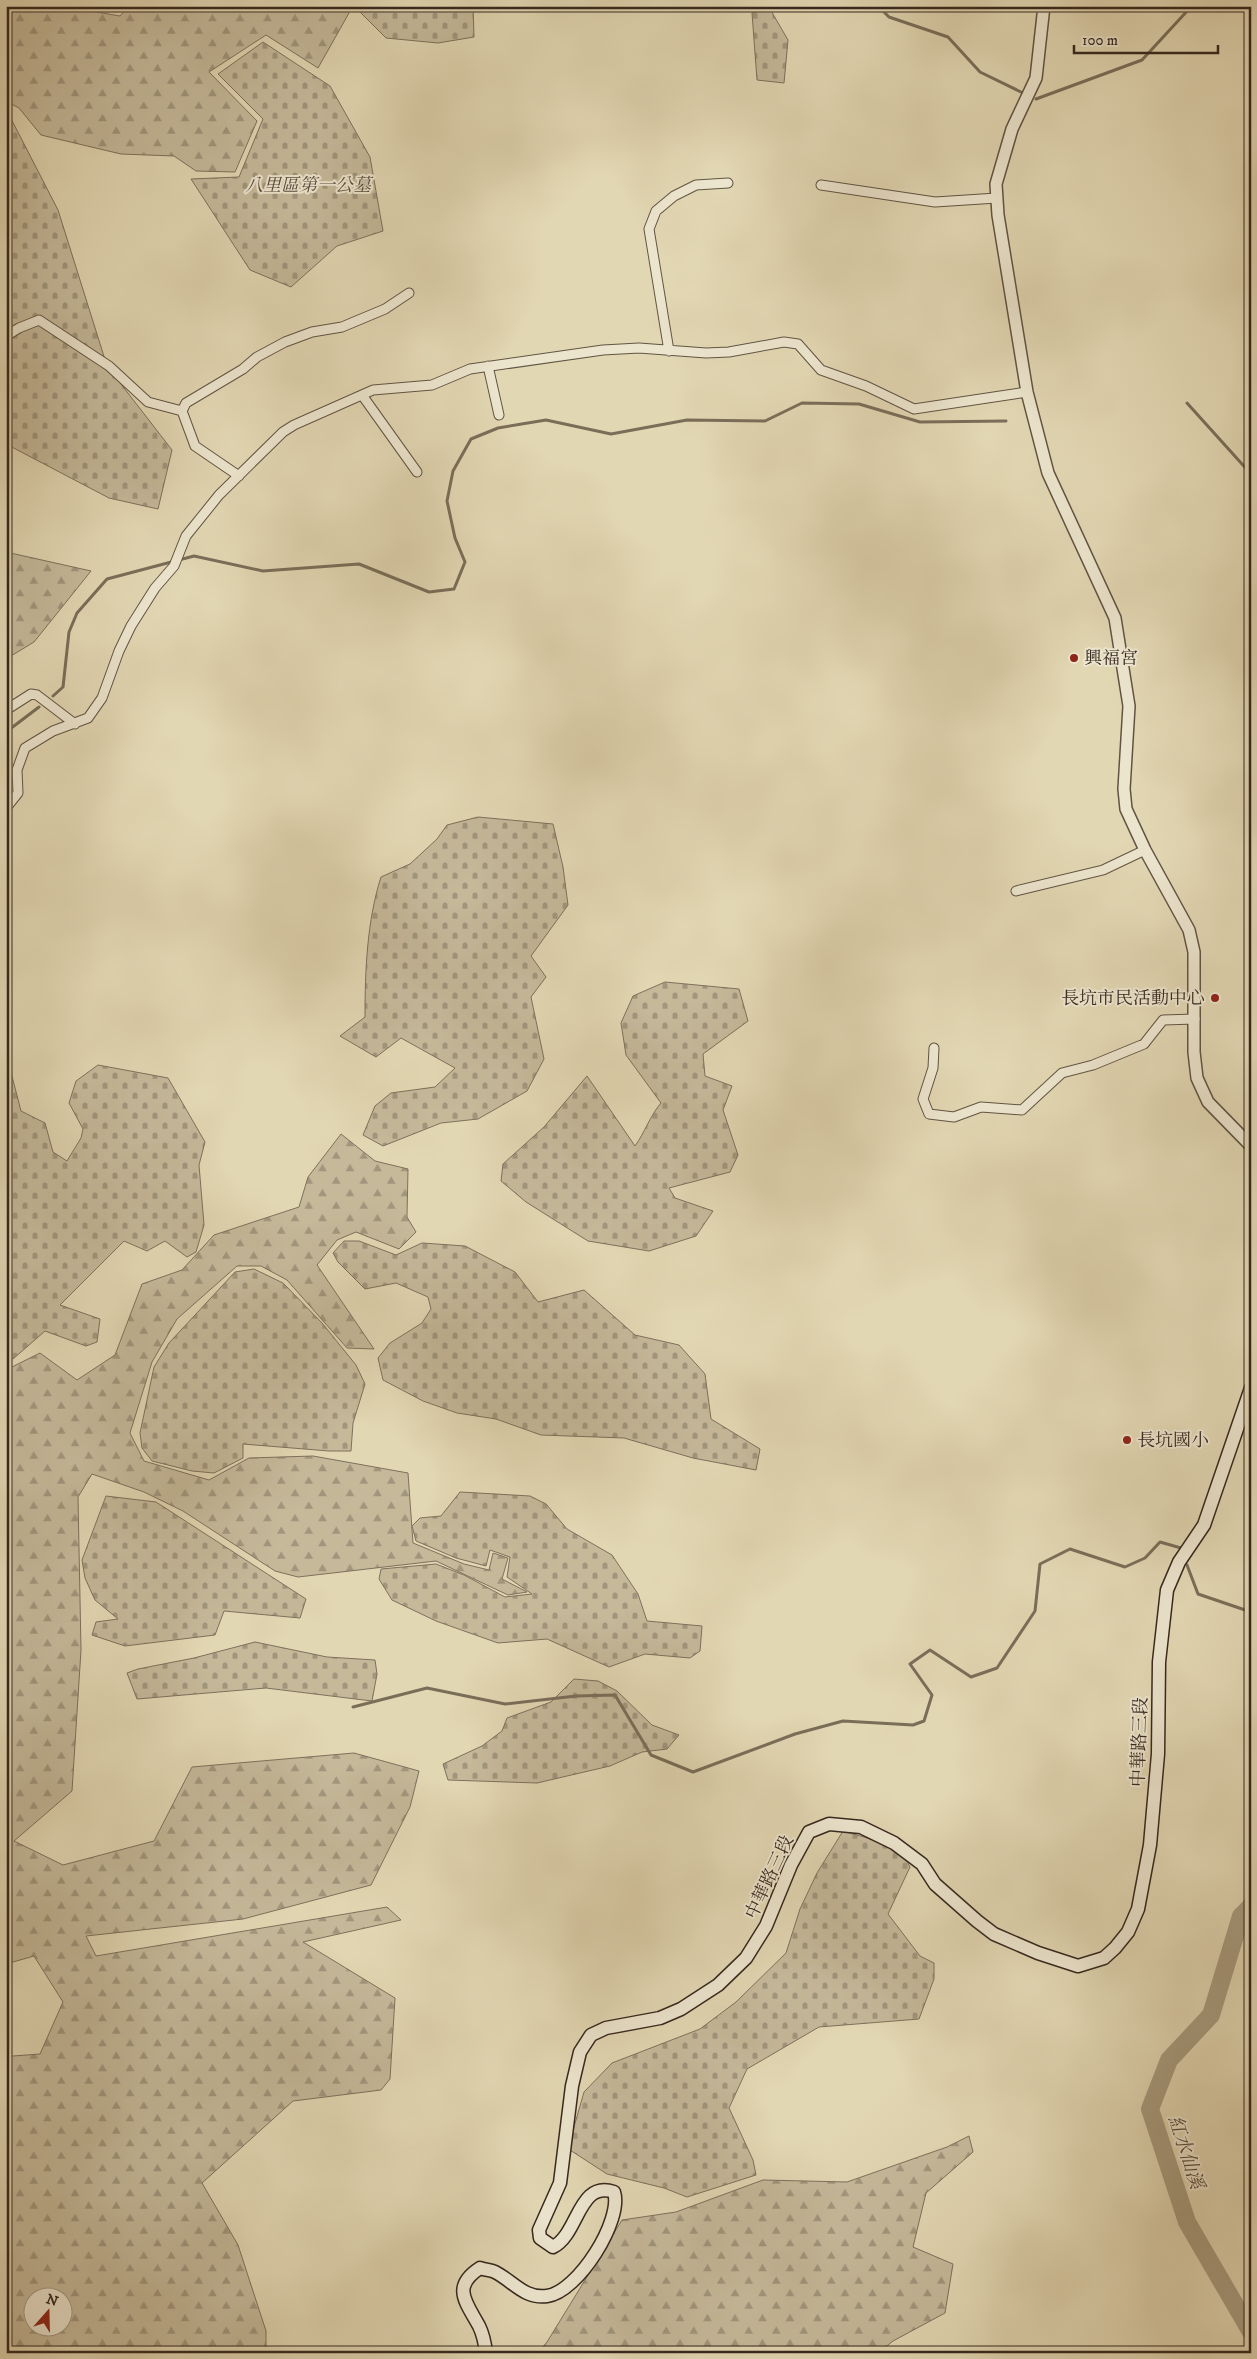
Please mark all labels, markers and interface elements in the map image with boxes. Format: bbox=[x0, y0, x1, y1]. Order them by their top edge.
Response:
scale bar bbox=[1074, 22, 1218, 54]
text: 100 m bbox=[1082, 31, 1118, 50]
park label: 八里區第一公墓 bbox=[245, 175, 374, 197]
place label: 興福宮 bbox=[1084, 648, 1138, 670]
marker: 興福宮 bbox=[1068, 652, 1080, 664]
place label: 長坑市民活動中心 bbox=[1061, 988, 1205, 1010]
marker: 長坑市民活動中心 bbox=[1209, 992, 1221, 1004]
place label: 長坑國小 bbox=[1137, 1430, 1209, 1452]
marker: 長坑國小 bbox=[1121, 1434, 1133, 1446]
street label: 中華路三段 bbox=[1127, 1697, 1153, 1787]
street label: 中華路三段 bbox=[741, 1832, 799, 1923]
water label: 紅水仙溪 bbox=[1163, 2113, 1209, 2194]
north arrow bbox=[22, 2286, 72, 2336]
text: N bbox=[44, 2290, 61, 2311]

